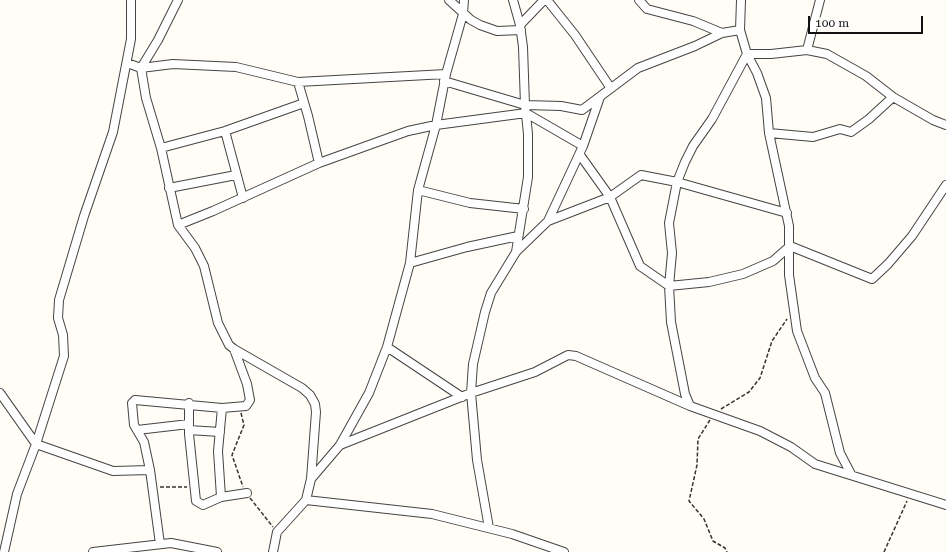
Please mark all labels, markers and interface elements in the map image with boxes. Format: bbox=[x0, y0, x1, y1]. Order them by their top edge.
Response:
scale bar bbox=[810, 8, 925, 34]
text: 100 m bbox=[815, 16, 849, 30]

